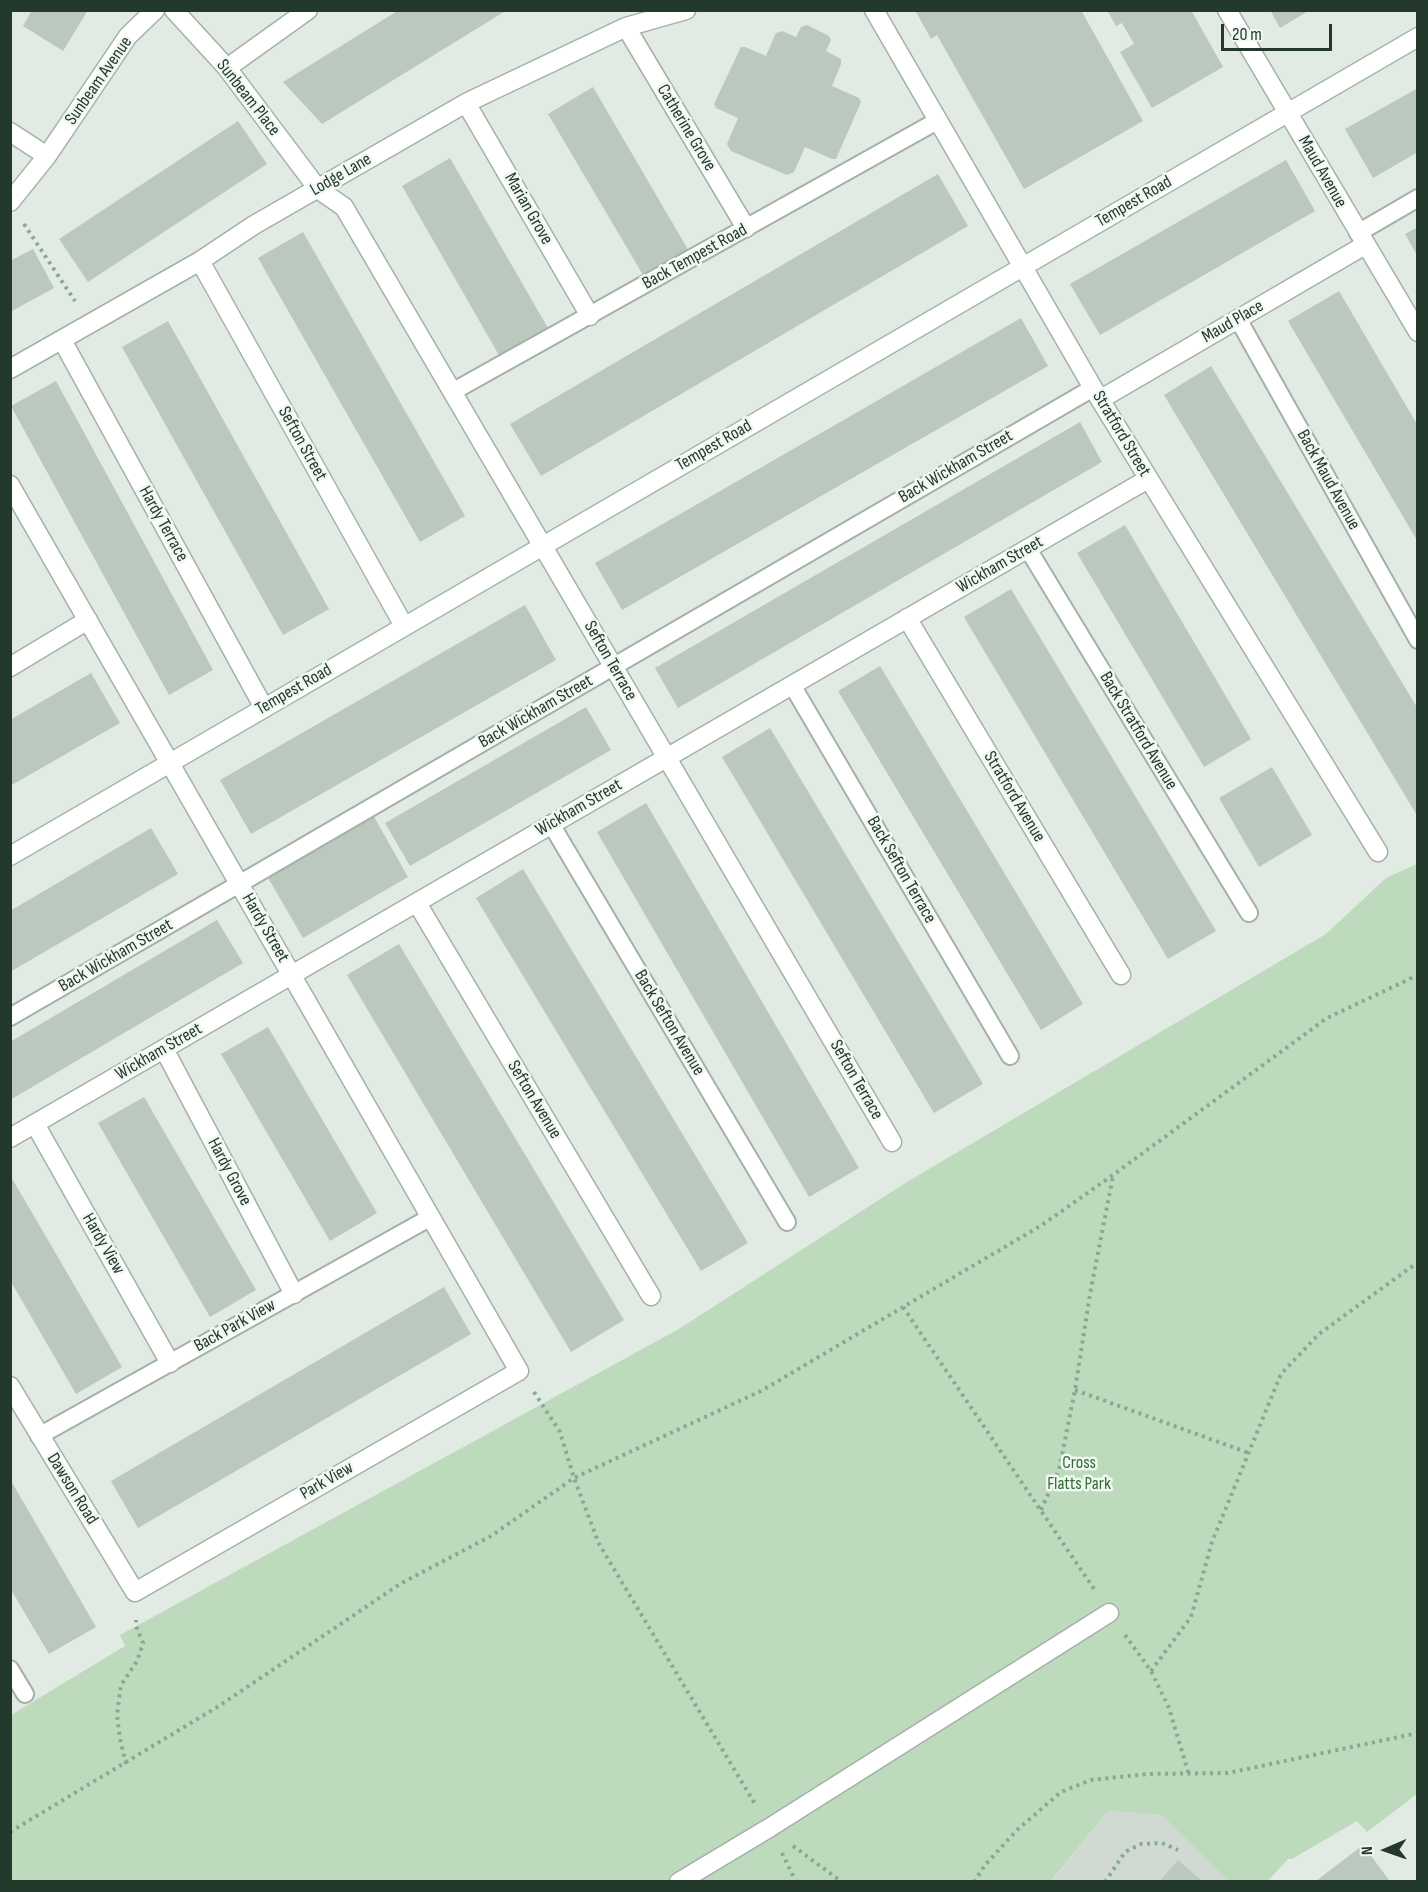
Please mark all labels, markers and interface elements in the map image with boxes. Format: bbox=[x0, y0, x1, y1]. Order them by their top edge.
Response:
scale bar bbox=[1224, 12, 1335, 50]
text: 20 m bbox=[1232, 24, 1262, 45]
street label: Sunbeam Avenue bbox=[61, 33, 137, 129]
street label: Sunbeam Place bbox=[211, 55, 285, 141]
street label: Catherine Grove bbox=[652, 81, 720, 175]
street label: Maud Avenue bbox=[1293, 132, 1351, 212]
street label: Lodge Lane bbox=[307, 149, 375, 201]
street label: Marian Grove bbox=[499, 169, 557, 249]
street label: Tempest Road bbox=[1092, 172, 1176, 232]
street label: Back Tempest Road bbox=[639, 219, 751, 295]
street label: Maud Place bbox=[1198, 296, 1268, 348]
street label: Stratford Street bbox=[1087, 387, 1155, 481]
street label: Sefton Street bbox=[273, 403, 331, 485]
street label: Tempest Road bbox=[672, 416, 756, 476]
street label: Back Wickham Street bbox=[895, 426, 1017, 508]
street label: Back Maud Avenue bbox=[1292, 426, 1364, 534]
street label: Hardy Terrace bbox=[133, 482, 193, 566]
street label: Wickham Street bbox=[953, 532, 1047, 598]
street label: Sefton Terrace bbox=[579, 617, 641, 705]
street label: Tempest Road bbox=[252, 660, 336, 720]
street label: Back Stratford Avenue bbox=[1094, 668, 1182, 794]
street label: Back Wickham Street bbox=[475, 671, 597, 753]
street label: Stratford Avenue bbox=[978, 748, 1050, 846]
street label: Wickham Street bbox=[532, 775, 626, 841]
street label: Back Sefton Terrace bbox=[862, 813, 940, 927]
street label: Hardy Street bbox=[237, 890, 293, 966]
street label: Back Wickham Street bbox=[55, 915, 177, 997]
street label: Back Sefton Avenue bbox=[629, 966, 709, 1080]
street label: Wickham Street bbox=[112, 1019, 206, 1085]
street label: Sefton Terrace bbox=[825, 1036, 887, 1124]
street label: Sefton Avenue bbox=[502, 1057, 566, 1143]
street label: Hardy Grove bbox=[202, 1134, 256, 1210]
street label: Hardy View bbox=[77, 1210, 129, 1278]
street label: Back Park View bbox=[190, 1295, 280, 1357]
street label: Dawson Road bbox=[42, 1449, 102, 1529]
park label: Cross Flatts Park bbox=[1047, 1452, 1111, 1494]
street label: Park View bbox=[297, 1457, 357, 1505]
north arrow bbox=[1356, 1820, 1416, 1880]
text: N bbox=[1358, 1846, 1377, 1855]

